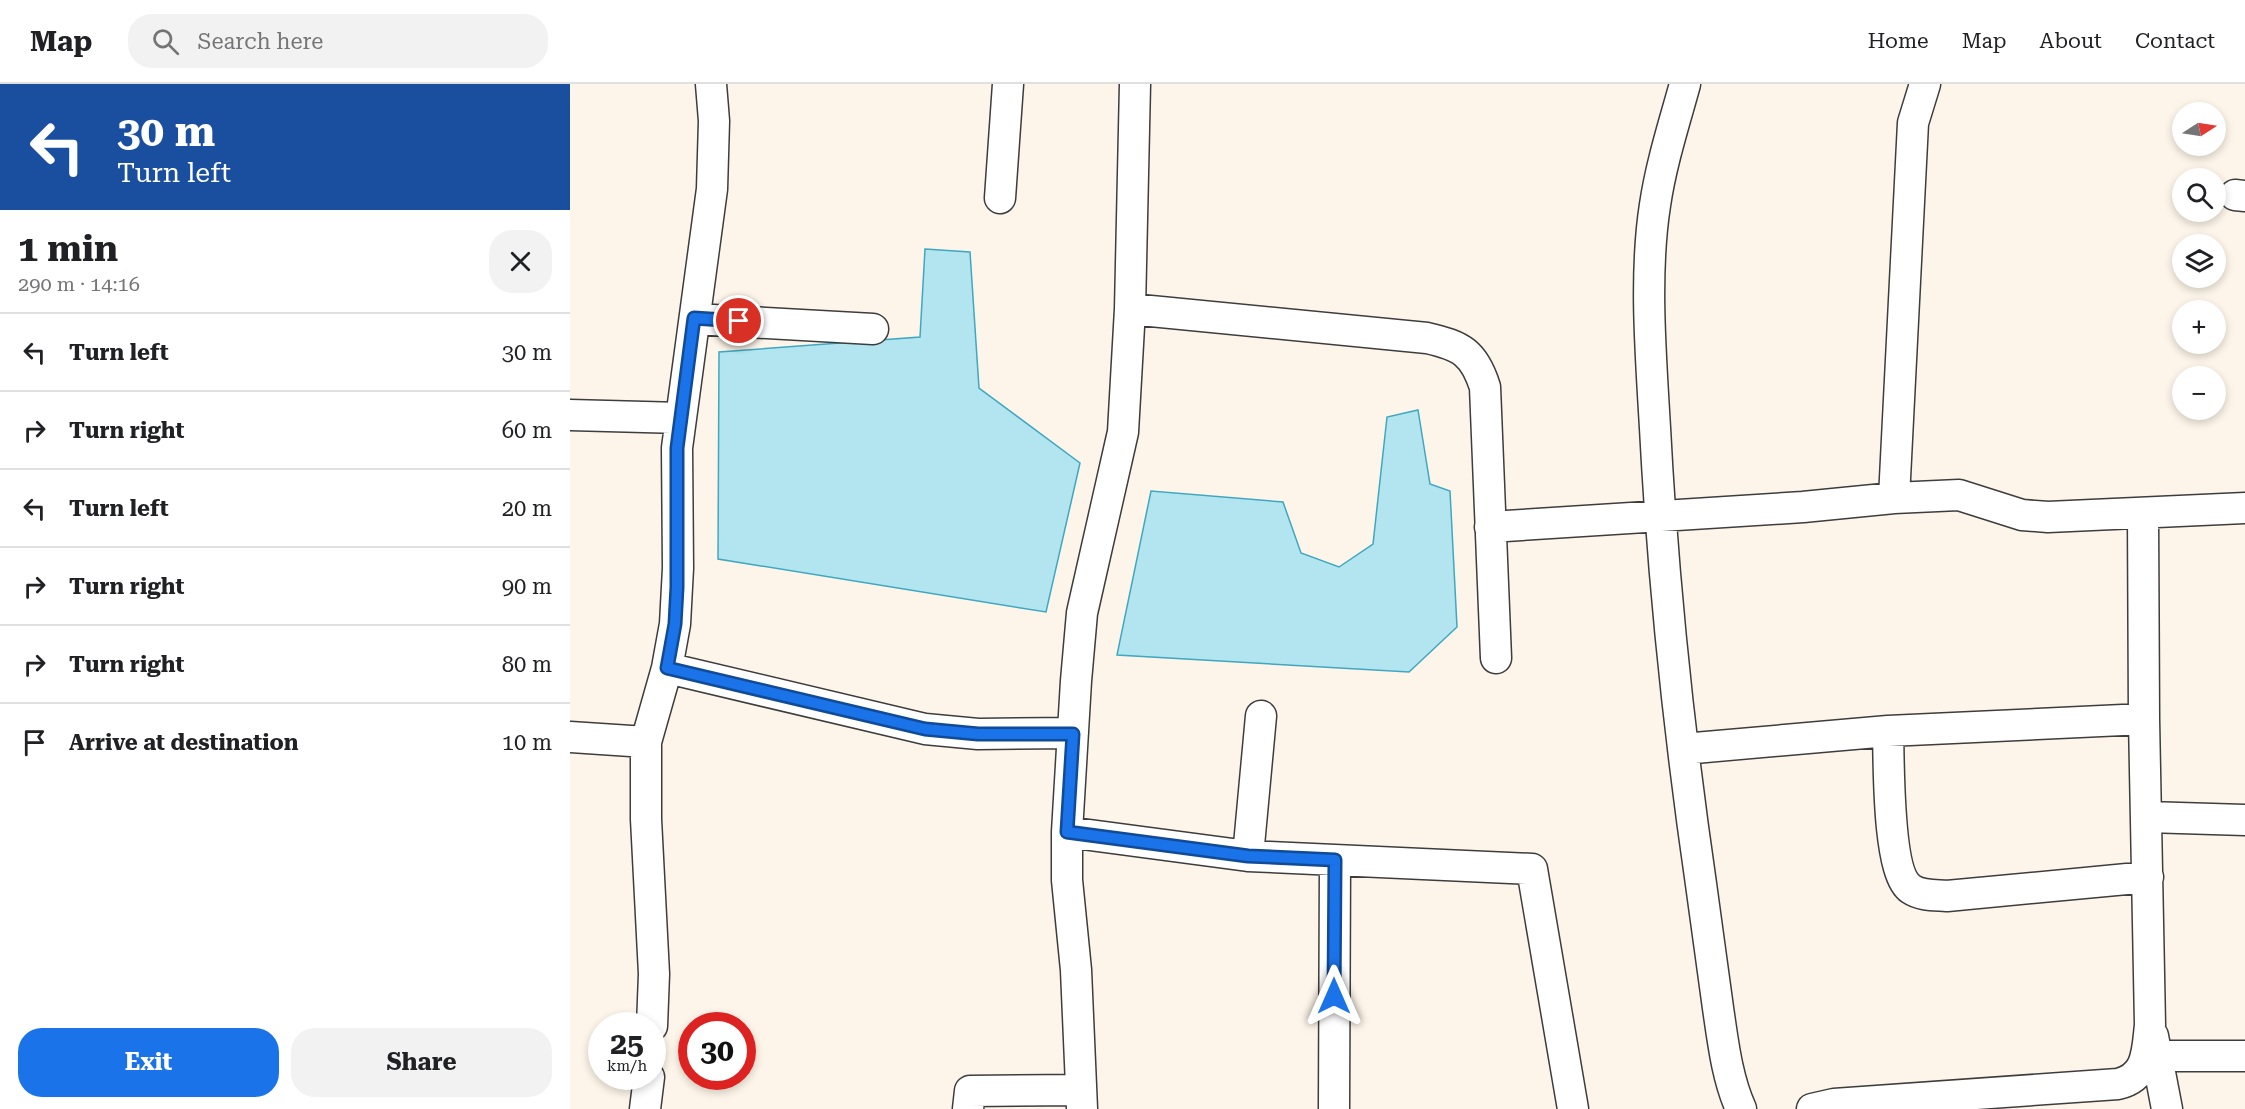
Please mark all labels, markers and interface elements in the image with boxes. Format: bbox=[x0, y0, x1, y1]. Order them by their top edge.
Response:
search box bbox=[128, 14, 548, 68]
text: Map bbox=[30, 25, 92, 58]
icon: search bbox=[149, 25, 182, 58]
text: Search here bbox=[197, 29, 323, 54]
text: Home bbox=[1868, 29, 1929, 53]
text: Map bbox=[1962, 29, 2007, 53]
text: About bbox=[2040, 29, 2102, 53]
text: Contact bbox=[2135, 29, 2215, 53]
north arrow bbox=[2172, 102, 2226, 156]
map controls bbox=[2172, 102, 2226, 420]
text: 30 m bbox=[117, 107, 215, 156]
icon: left bbox=[18, 108, 96, 186]
text: Turn left bbox=[117, 157, 231, 189]
button: search bbox=[2172, 168, 2226, 222]
text: 1 min bbox=[18, 228, 118, 270]
button: close bbox=[489, 230, 552, 293]
button: layers bbox=[2172, 234, 2226, 288]
text: 290 m · 14:16 bbox=[18, 272, 140, 296]
pin bbox=[713, 295, 764, 346]
button: + bbox=[2172, 300, 2226, 354]
icon: arrive bbox=[722, 304, 755, 337]
icon: left bbox=[18, 336, 51, 369]
text: Turn left bbox=[69, 340, 169, 365]
text: 30 m bbox=[502, 340, 552, 365]
button: − bbox=[2172, 366, 2226, 420]
icon: right bbox=[18, 414, 51, 447]
text: Turn right bbox=[69, 418, 184, 443]
text: 60 m bbox=[502, 418, 552, 443]
icon: left bbox=[18, 492, 51, 525]
text: Turn left bbox=[69, 496, 169, 521]
text: 20 m bbox=[502, 496, 552, 521]
icon: right bbox=[18, 570, 51, 603]
text: Turn right bbox=[69, 574, 184, 599]
text: 90 m bbox=[502, 574, 552, 599]
icon: right bbox=[18, 648, 51, 681]
text: Turn right bbox=[69, 652, 184, 677]
text: 80 m bbox=[502, 652, 552, 677]
icon: arrive bbox=[18, 726, 51, 759]
text: Arrive at destination bbox=[69, 730, 298, 755]
text: 10 m bbox=[502, 730, 552, 755]
position arrow bbox=[1302, 964, 1366, 1028]
speed limit sign: 30 bbox=[678, 1012, 756, 1090]
text: 25 bbox=[610, 1026, 644, 1061]
button: Exit bbox=[18, 1028, 279, 1097]
button: Share bbox=[291, 1028, 552, 1097]
text: km/h bbox=[607, 1057, 647, 1075]

